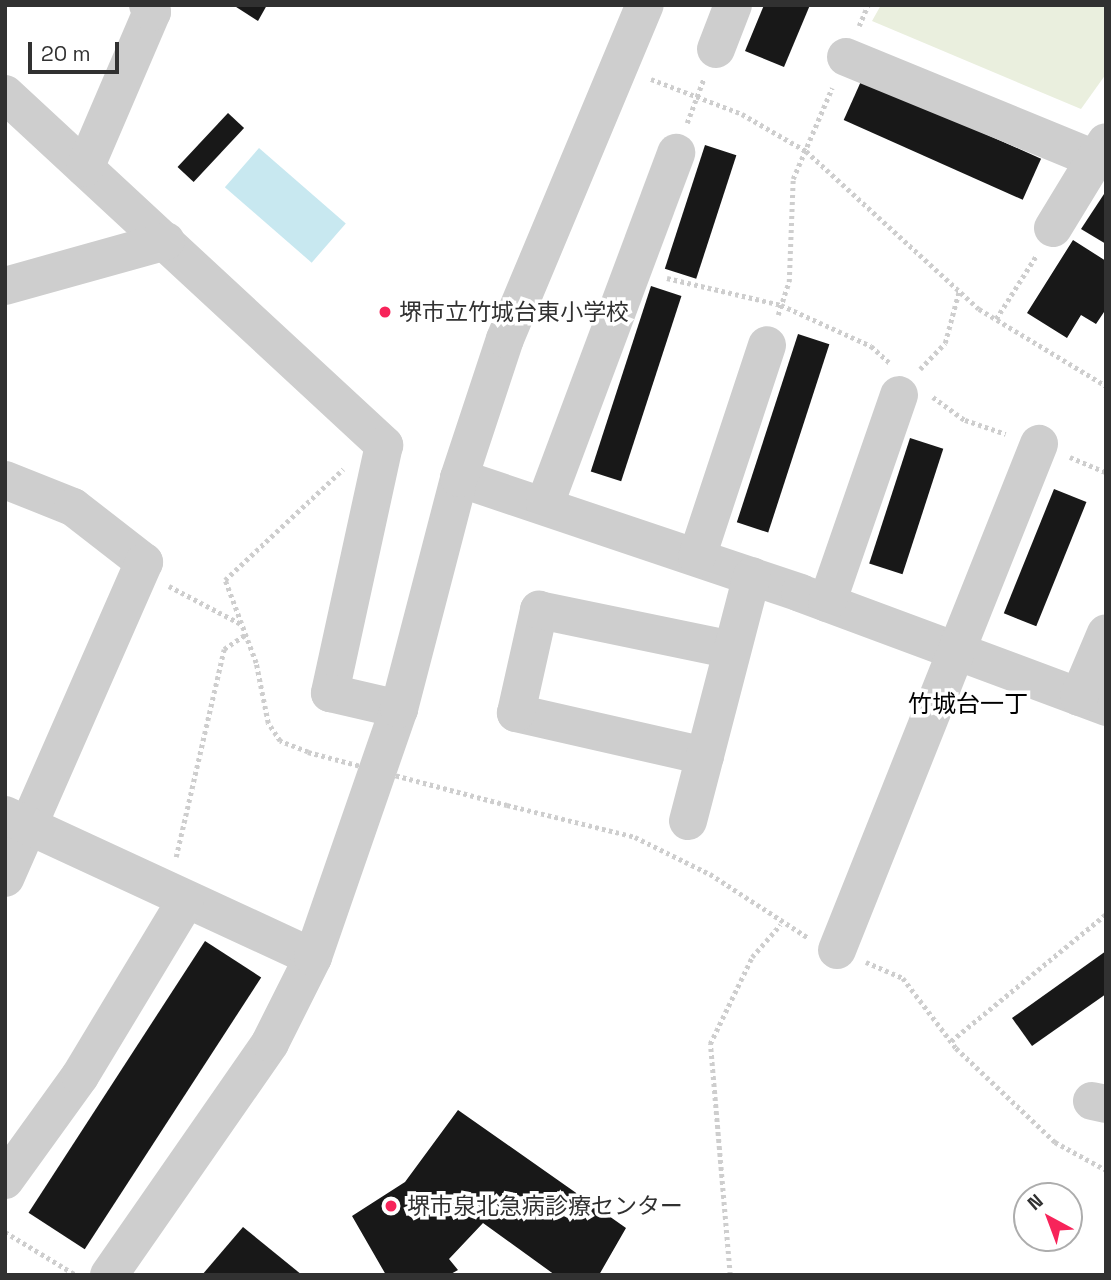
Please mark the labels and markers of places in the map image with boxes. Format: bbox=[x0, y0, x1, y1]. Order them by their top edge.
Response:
place label: 堺市立竹城台東小学校 bbox=[399, 298, 629, 326]
marker: 堺市立竹城台東小学校 bbox=[377, 304, 393, 320]
place label: 堺市泉北急病診療センター bbox=[407, 1192, 683, 1220]
marker: 堺市泉北急病診療センター bbox=[381, 1196, 401, 1216]

